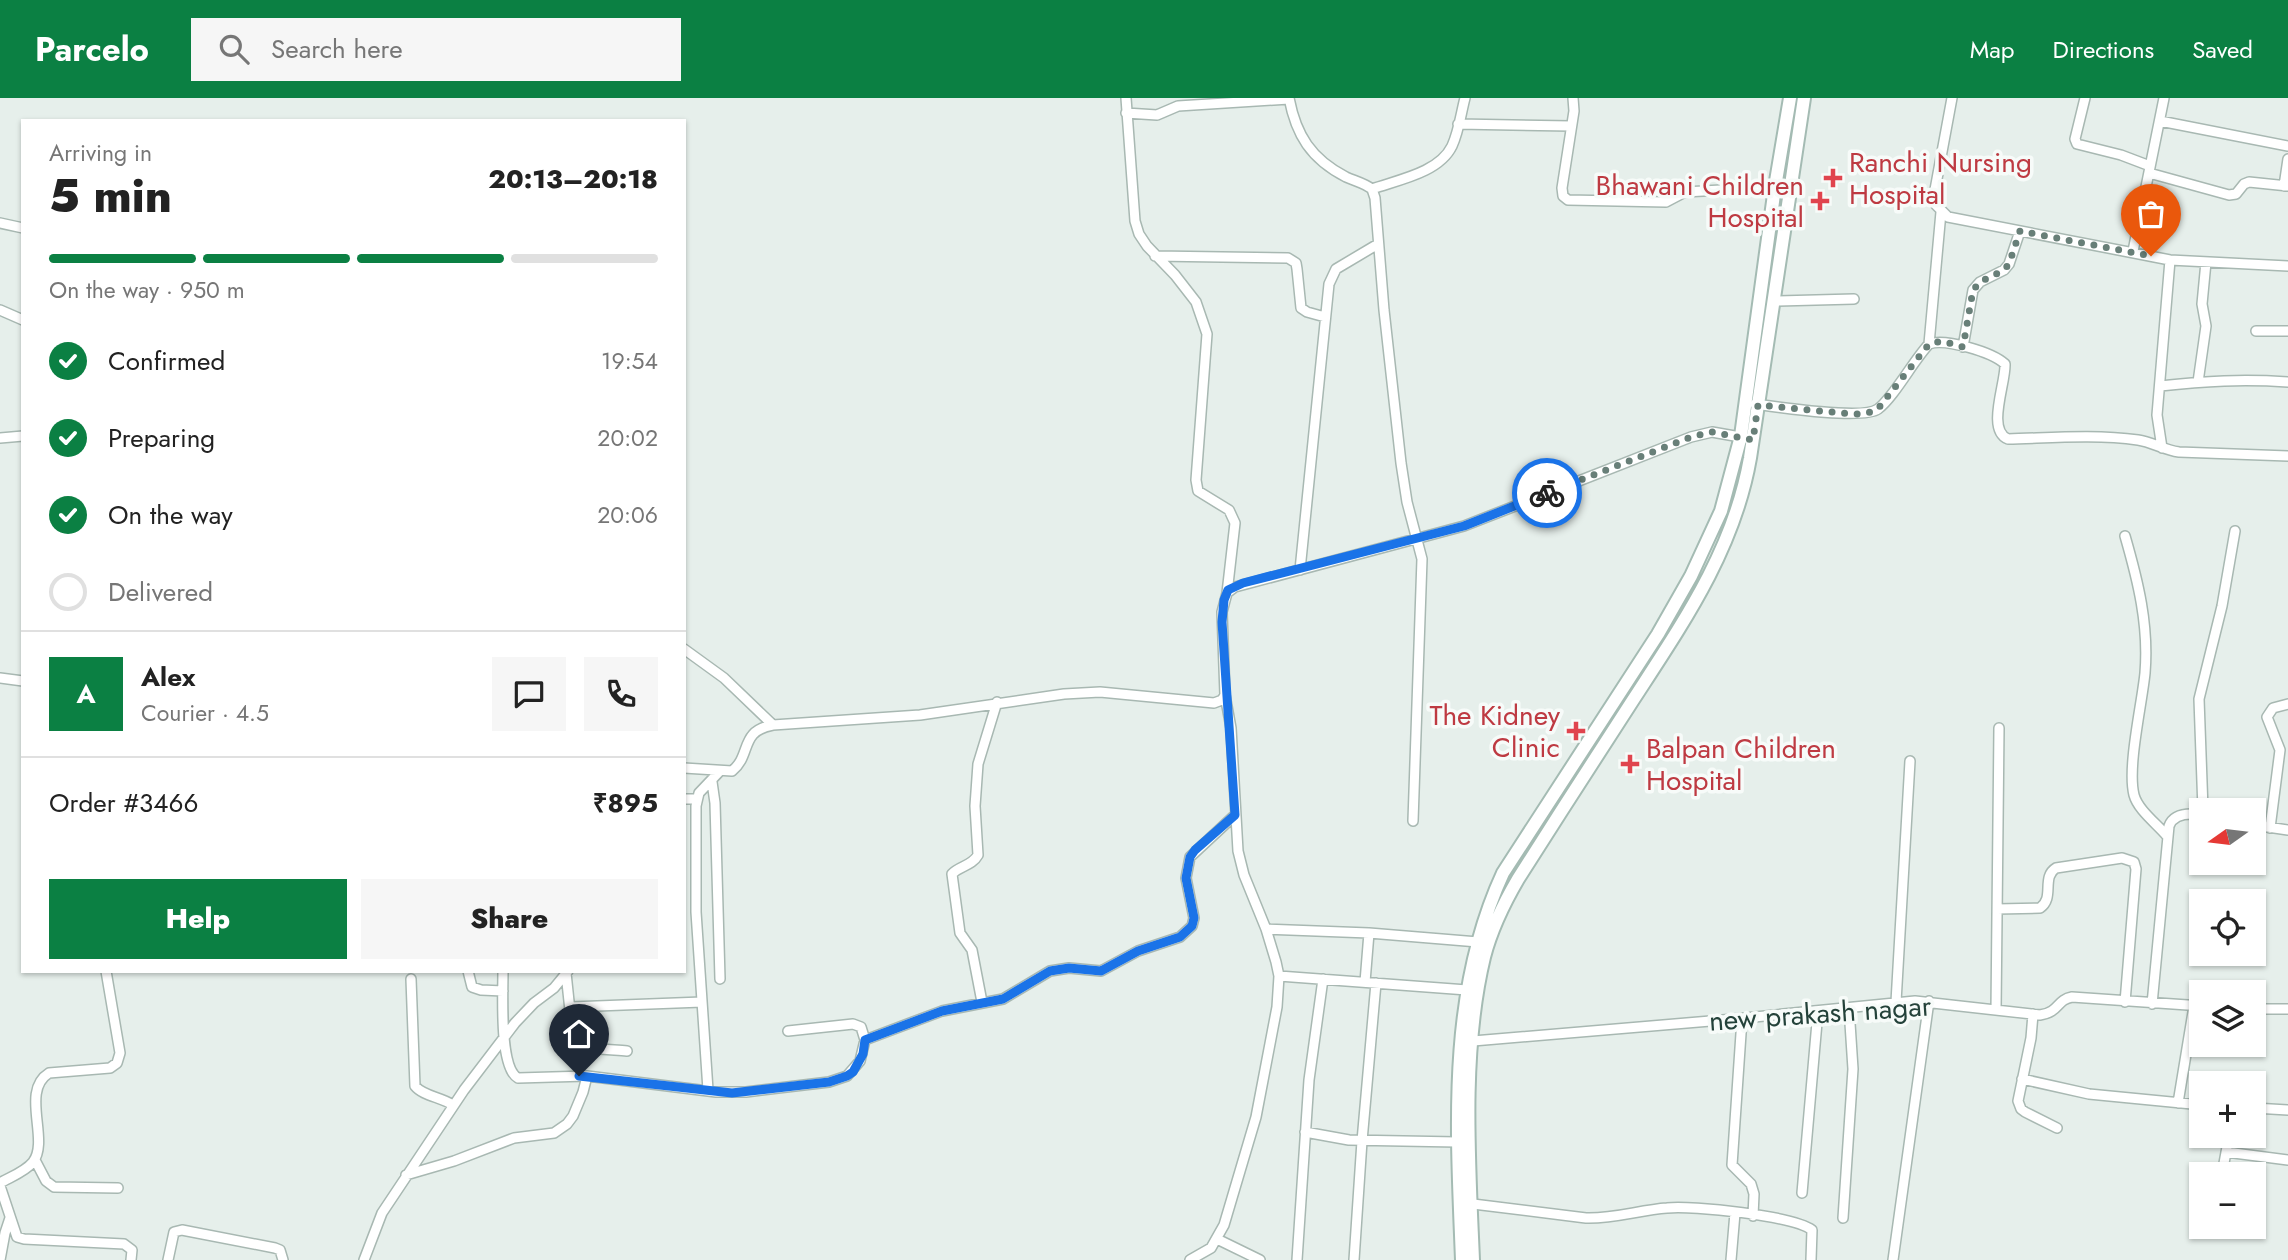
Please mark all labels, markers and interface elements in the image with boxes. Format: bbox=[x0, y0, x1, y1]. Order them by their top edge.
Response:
search box bbox=[191, 18, 681, 81]
text: Parcelo bbox=[35, 26, 149, 73]
icon: search bbox=[215, 30, 253, 68]
text: Search here bbox=[271, 30, 403, 68]
text: Map bbox=[1970, 32, 2015, 67]
text: Directions bbox=[2053, 32, 2154, 67]
text: Saved bbox=[2192, 32, 2253, 67]
text: Arriving in bbox=[49, 136, 152, 170]
place label: Ranchi Nursing Hospital bbox=[1849, 142, 2032, 215]
text: 20:13–20:18 bbox=[488, 160, 658, 198]
text: 5 min bbox=[49, 163, 172, 229]
place label: Bhawani Children Hospital bbox=[1596, 165, 1804, 238]
marker: Ranchi Nursing Hospital bbox=[1823, 168, 1843, 188]
pin bbox=[2121, 184, 2181, 256]
marker: Bhawani Children Hospital bbox=[1810, 191, 1830, 211]
icon: bag bbox=[2132, 195, 2170, 233]
text: On the way · 950 m bbox=[49, 273, 245, 307]
icon: check bbox=[49, 342, 87, 380]
text: Confirmed bbox=[108, 342, 225, 380]
text: 19:54 bbox=[601, 344, 658, 378]
icon: check bbox=[49, 419, 87, 457]
text: Preparing bbox=[108, 419, 215, 457]
text: 20:02 bbox=[597, 421, 658, 455]
courier bbox=[1512, 458, 1582, 528]
icon: bike bbox=[1528, 474, 1566, 512]
icon: check bbox=[49, 496, 87, 534]
text: On the way bbox=[108, 496, 233, 534]
text: 20:06 bbox=[597, 498, 658, 532]
text: Delivered bbox=[108, 573, 213, 611]
button: chat bbox=[492, 657, 566, 731]
button: phone bbox=[584, 657, 658, 731]
text: Alex bbox=[141, 658, 195, 696]
text: A bbox=[76, 675, 96, 713]
place label: The Kidney Clinic bbox=[1429, 695, 1561, 768]
text: Courier · 4.5 bbox=[141, 696, 269, 730]
marker: The Kidney Clinic bbox=[1566, 721, 1586, 741]
place label: Balpan Children Hospital bbox=[1646, 728, 1836, 801]
marker: Balpan Children Hospital bbox=[1620, 754, 1640, 774]
text: Order #3466 bbox=[49, 784, 198, 822]
text: ₹895 bbox=[593, 784, 658, 822]
north arrow bbox=[2189, 798, 2266, 875]
map controls bbox=[2189, 798, 2266, 1239]
button: Help bbox=[49, 879, 347, 959]
button: Share bbox=[361, 879, 658, 959]
button: locate bbox=[2189, 889, 2266, 966]
button: layers bbox=[2189, 980, 2266, 1057]
street label: new prakash nagar bbox=[1708, 985, 1933, 1042]
pin bbox=[549, 1004, 609, 1076]
icon: home bbox=[560, 1015, 598, 1053]
button: + bbox=[2189, 1071, 2266, 1148]
button: − bbox=[2189, 1162, 2266, 1239]

